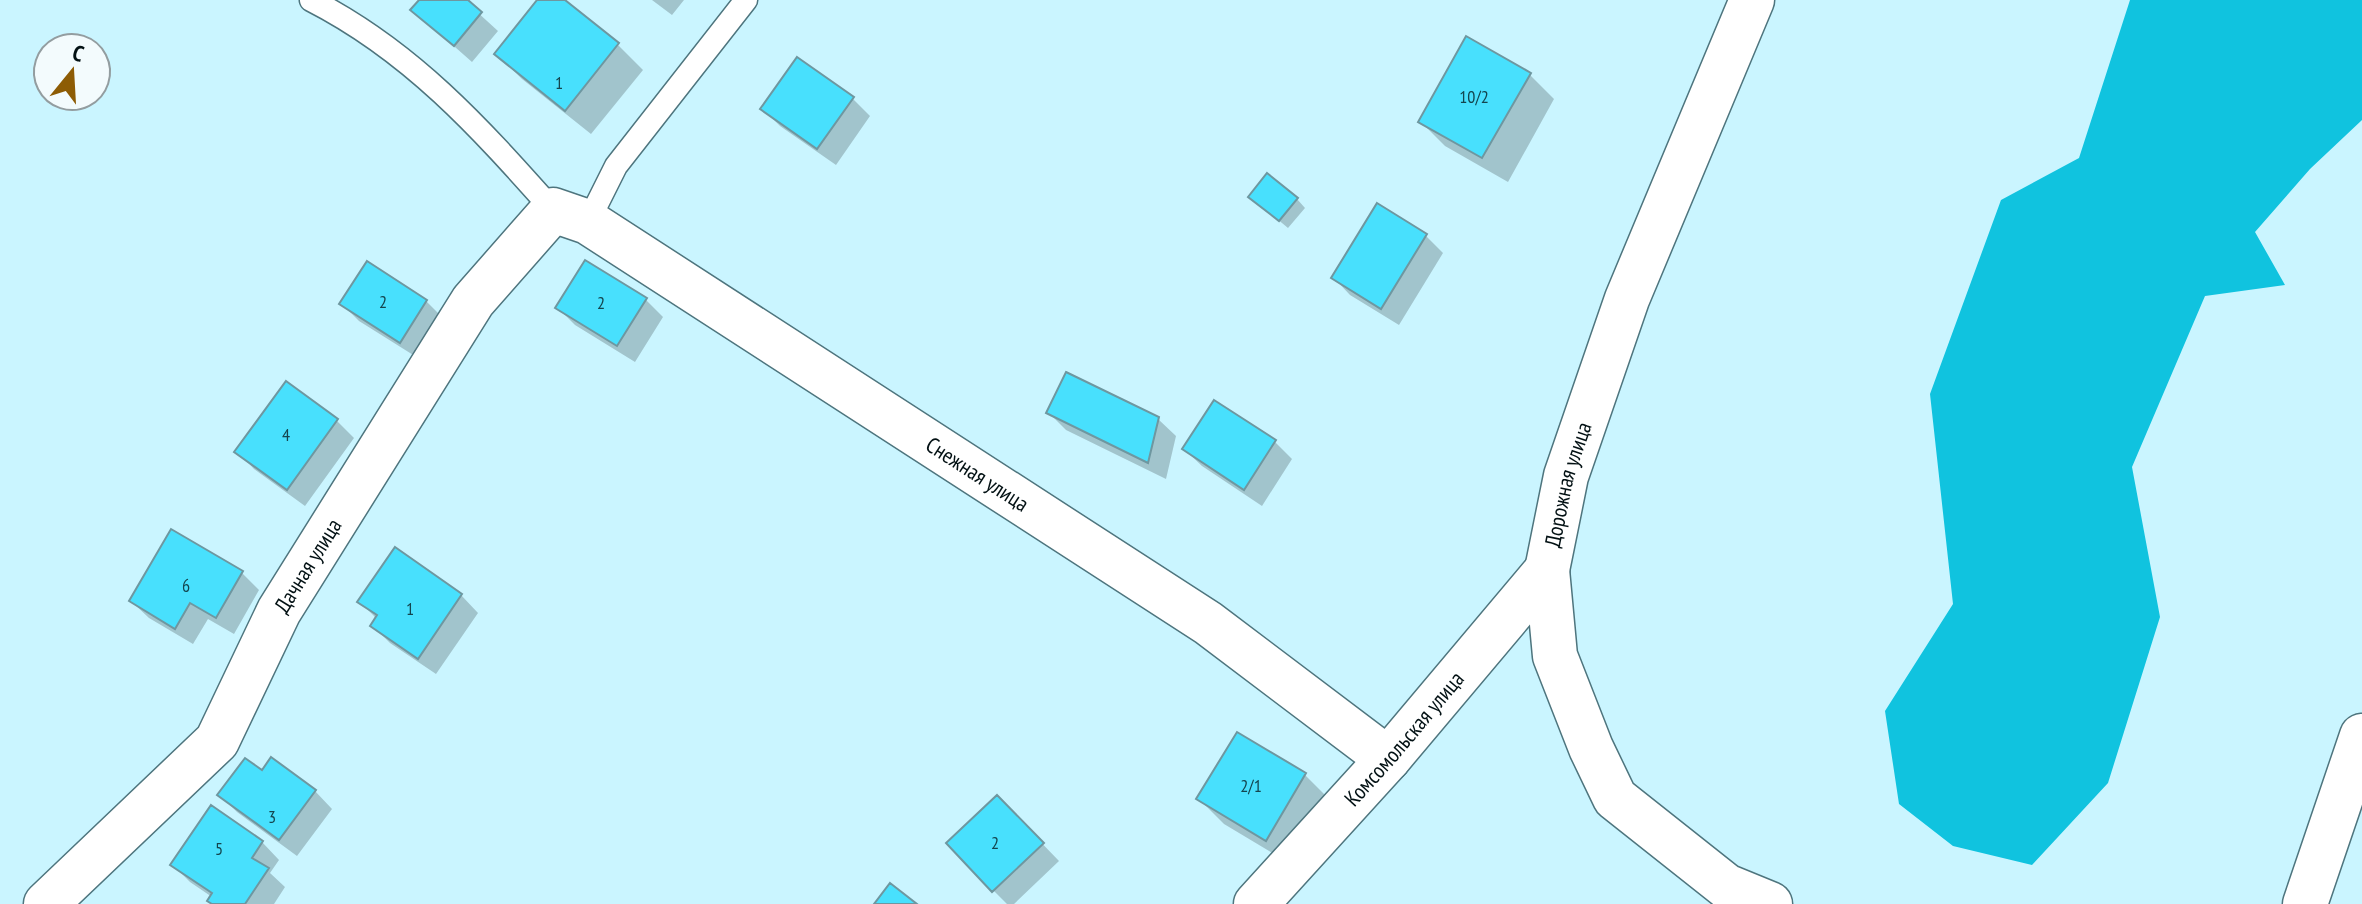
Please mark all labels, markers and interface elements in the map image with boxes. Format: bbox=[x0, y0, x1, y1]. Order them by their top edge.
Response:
north arrow bbox=[32, 32, 112, 112]
text: С bbox=[69, 38, 87, 68]
house number: 1 bbox=[555, 71, 563, 94]
house number: 10/2 bbox=[1459, 85, 1489, 108]
house number: 2 bbox=[379, 290, 387, 313]
house number: 2 bbox=[597, 291, 605, 314]
street label: Дорожная улица bbox=[1538, 418, 1598, 550]
house number: 4 bbox=[282, 423, 290, 446]
street label: Снежная улица bbox=[921, 430, 1034, 517]
street label: Дачная улица bbox=[267, 513, 348, 618]
house number: 6 bbox=[182, 574, 190, 597]
house number: 1 bbox=[406, 597, 414, 620]
street label: Комсомольская улица bbox=[1338, 665, 1470, 812]
house number: 2/1 bbox=[1240, 774, 1262, 797]
house number: 3 bbox=[268, 805, 276, 828]
house number: 2 bbox=[991, 831, 999, 854]
house number: 5 bbox=[215, 837, 223, 860]

